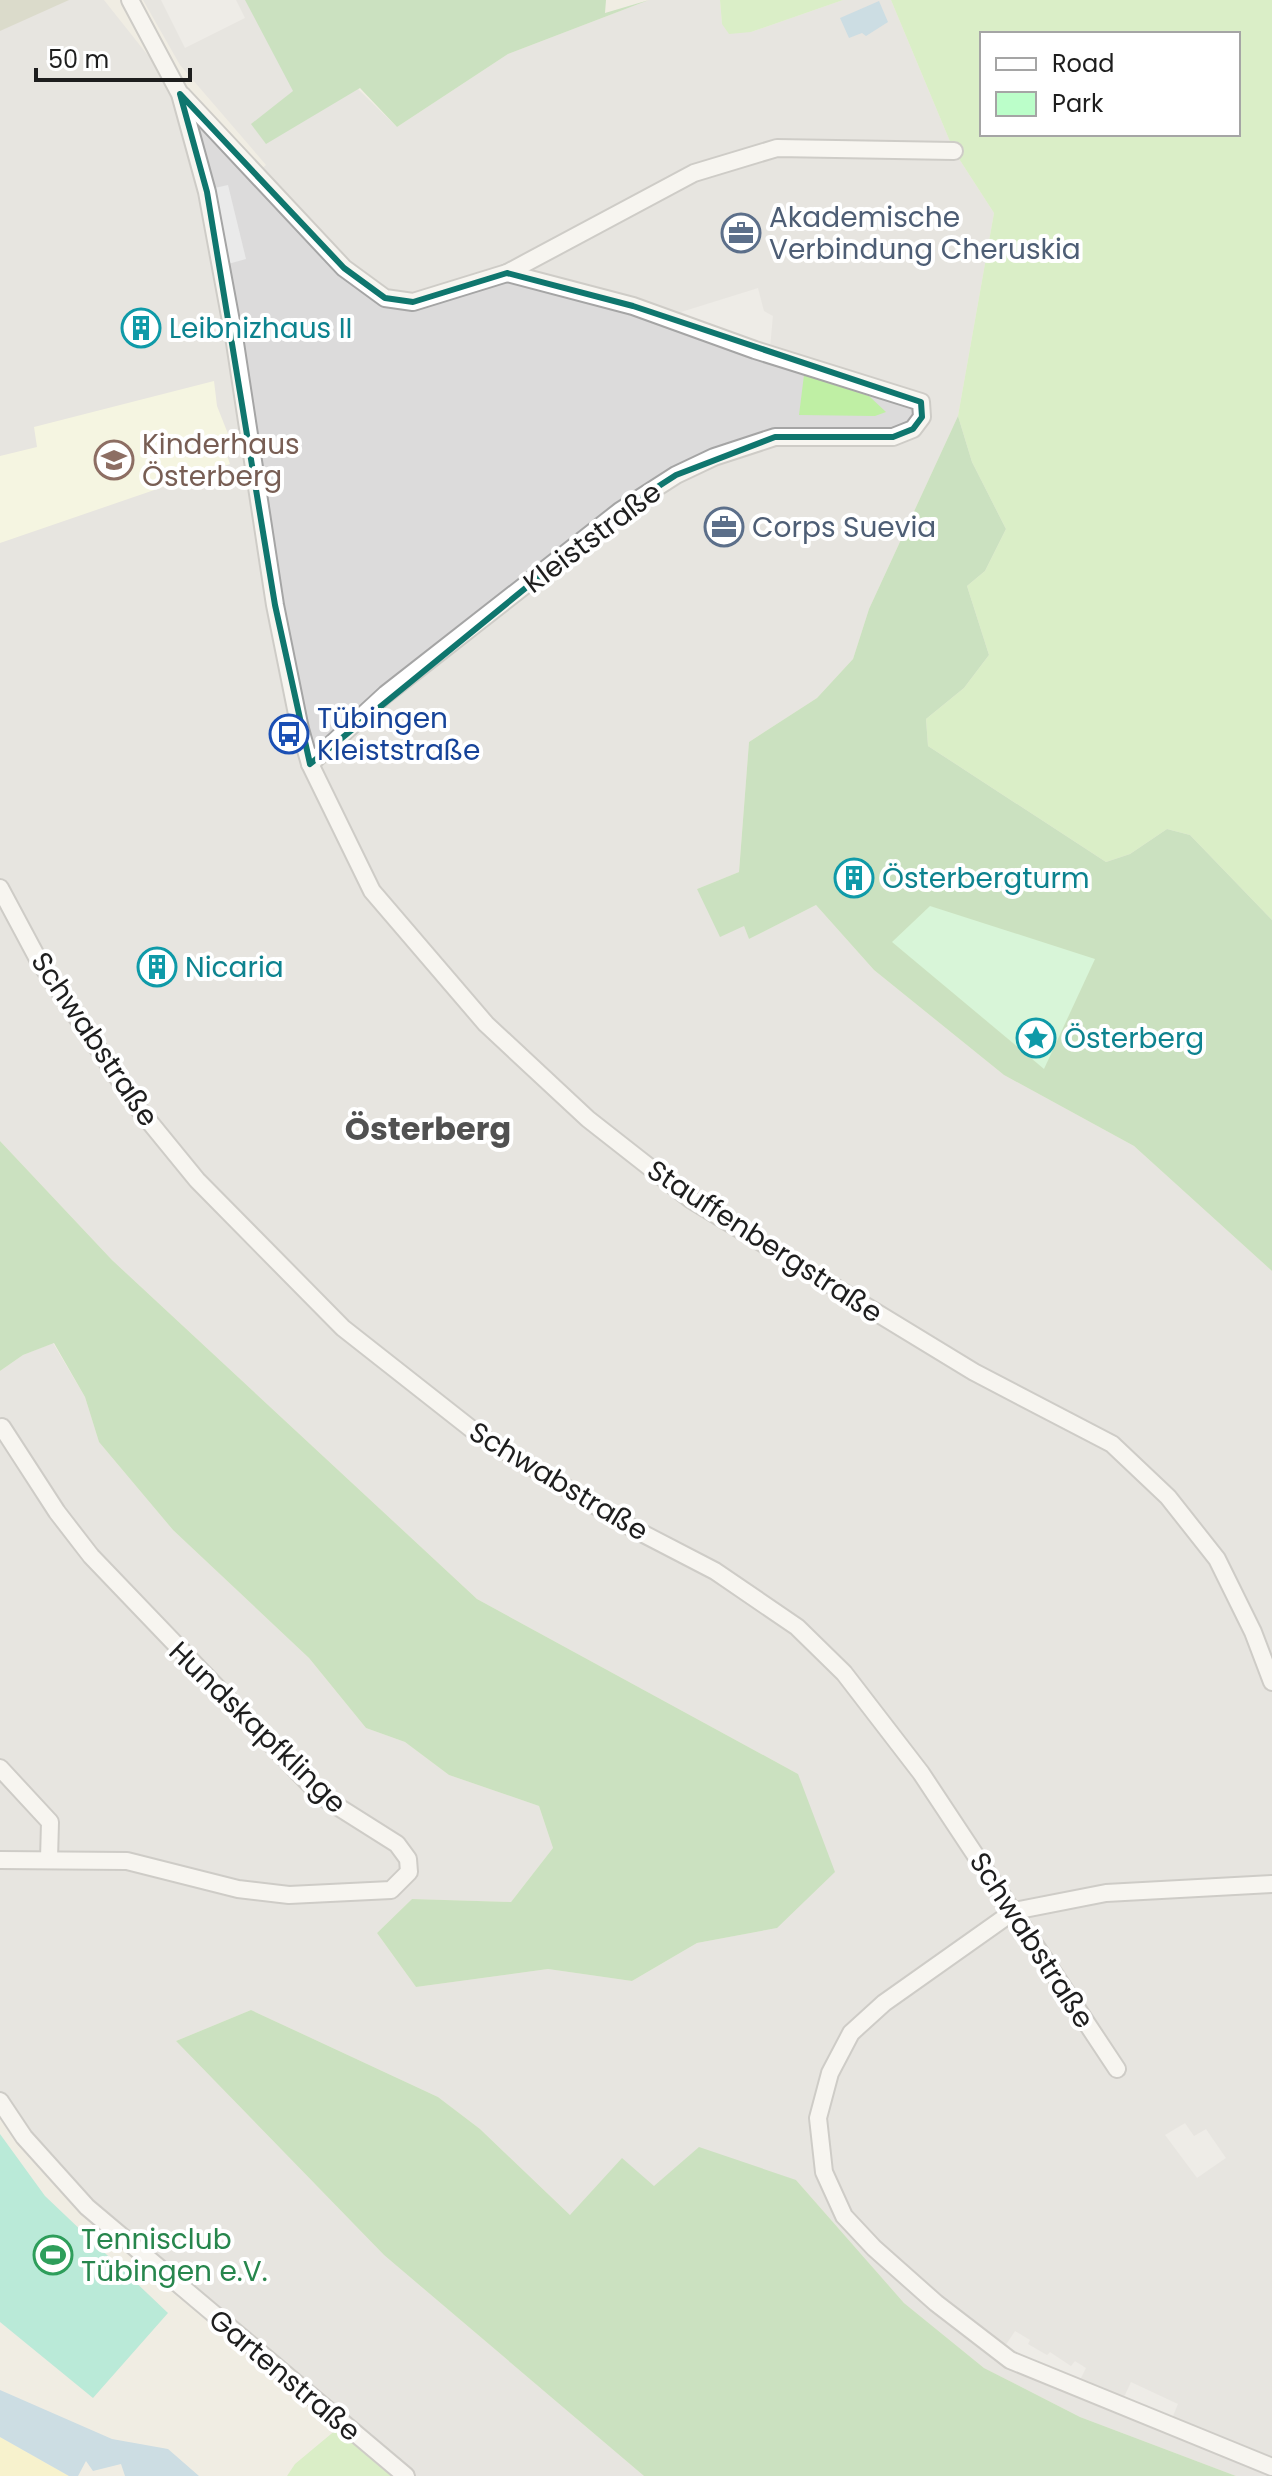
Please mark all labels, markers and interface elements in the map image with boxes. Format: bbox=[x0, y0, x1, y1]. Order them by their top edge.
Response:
scale bar bbox=[36, 32, 190, 82]
legend bbox=[980, 32, 1240, 136]
text: 50 m bbox=[48, 43, 109, 76]
text: Road bbox=[1052, 47, 1114, 80]
text: Park bbox=[1052, 87, 1104, 120]
place label: Akademische Verbindung Cheruskia bbox=[769, 198, 1081, 269]
office icon: Akademische Verbindung Cheruskia bbox=[720, 212, 762, 254]
building icon: Leibnizhaus II bbox=[120, 307, 162, 349]
place label: Leibnizhaus II bbox=[169, 309, 352, 348]
place label: Kinderhaus Österberg bbox=[142, 425, 300, 496]
school or university icon: Kinderhaus Österberg bbox=[93, 439, 135, 481]
street label: Kleiststraße bbox=[515, 473, 669, 602]
office icon: Corps Suevia bbox=[703, 506, 745, 548]
place label: Corps Suevia bbox=[752, 508, 936, 547]
place label: Tübingen Kleiststraße bbox=[317, 699, 480, 770]
bus stop icon: Tübingen Kleiststraße bbox=[268, 713, 310, 755]
building icon: Österbergturm bbox=[833, 857, 875, 899]
place label: Österbergturm bbox=[882, 859, 1090, 898]
street label: Schwabstraße bbox=[22, 944, 167, 1134]
building icon: Nicaria bbox=[136, 946, 178, 988]
place label: Nicaria bbox=[185, 948, 284, 987]
place icon: Österberg bbox=[1015, 1017, 1057, 1059]
place label: Österberg bbox=[1064, 1019, 1204, 1058]
district label: Österberg bbox=[345, 1106, 511, 1151]
street label: Stauffenbergstraße bbox=[639, 1151, 890, 1332]
street label: Schwabstraße bbox=[462, 1412, 656, 1550]
street label: Hundskapfklinge bbox=[160, 1633, 355, 1822]
street label: Schwabstraße bbox=[960, 1845, 1103, 2036]
place label: Tennisclub Tübingen e.V. bbox=[81, 2220, 268, 2291]
sports icon: Tennisclub Tübingen e.V. bbox=[32, 2234, 74, 2276]
street label: Gartenstraße bbox=[200, 2300, 369, 2451]

